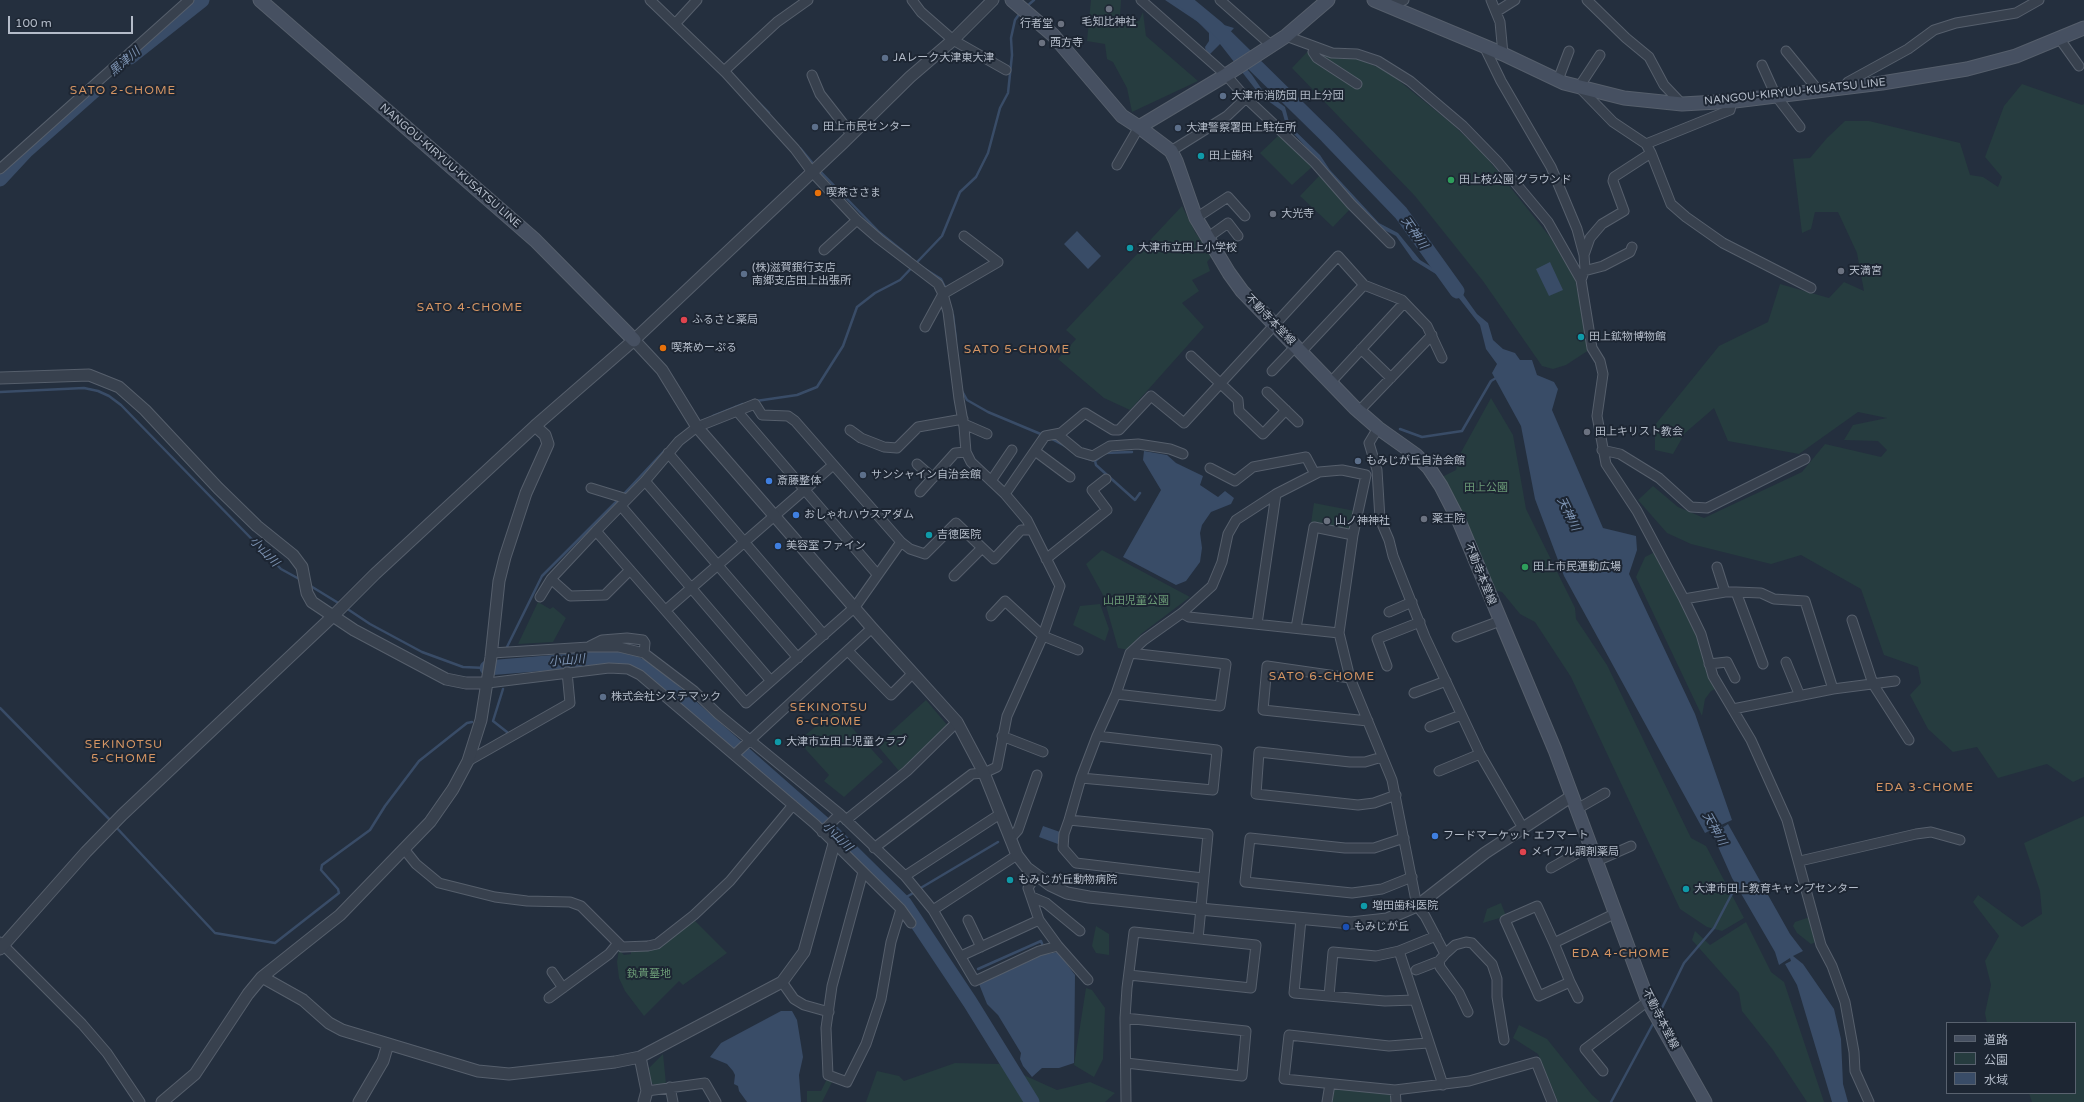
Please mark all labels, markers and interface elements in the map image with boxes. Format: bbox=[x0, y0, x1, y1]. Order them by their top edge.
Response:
marker: 毛知比神社 bbox=[1104, 4, 1114, 14]
scale bar bbox=[10, 8, 135, 34]
place label: 毛知比神社 bbox=[1082, 15, 1136, 29]
text: 100 m bbox=[15, 16, 52, 30]
place label: 行者堂 bbox=[1020, 17, 1053, 31]
marker: 行者堂 bbox=[1056, 19, 1066, 29]
place label: 西方寺 bbox=[1050, 36, 1083, 50]
marker: 西方寺 bbox=[1037, 38, 1047, 48]
water label: 黒津川 bbox=[107, 45, 143, 79]
place label: JAレーク大津東大津 bbox=[893, 51, 994, 65]
marker: JAレーク大津東大津 bbox=[880, 53, 890, 63]
street label: NANGOU-KIRYUU-KUSATSU LINE bbox=[1704, 76, 1886, 108]
district label: SATO 2-CHOME bbox=[70, 84, 176, 98]
place label: 大津市消防団 田上分団 bbox=[1231, 89, 1344, 103]
marker: 大津市消防団 田上分団 bbox=[1218, 91, 1228, 101]
street label: NANGOU-KIRYUU-KUSATSU LINE bbox=[377, 101, 523, 231]
place label: 田上市民センター bbox=[823, 120, 911, 134]
place label: 大津警察署田上駐在所 bbox=[1186, 121, 1296, 135]
marker: 田上市民センター bbox=[810, 122, 820, 132]
marker: 大津警察署田上駐在所 bbox=[1173, 123, 1183, 133]
place label: 田上歯科 bbox=[1209, 149, 1253, 163]
marker: 田上歯科 bbox=[1196, 151, 1206, 161]
place label: 田上枝公園 グラウンド bbox=[1459, 173, 1572, 187]
marker: 田上枝公園 グラウンド bbox=[1446, 175, 1456, 185]
place label: 喫茶ささま bbox=[826, 186, 881, 200]
marker: 喫茶ささま bbox=[813, 188, 823, 198]
place label: 大光寺 bbox=[1281, 207, 1314, 221]
marker: 大光寺 bbox=[1268, 209, 1278, 219]
water label: 天神川 bbox=[1398, 214, 1430, 252]
place label: 大津市立田上小学校 bbox=[1138, 241, 1237, 255]
marker: 大津市立田上小学校 bbox=[1125, 243, 1135, 253]
place label: (株)滋賀銀行支店 南郷支店田上出張所 bbox=[752, 261, 851, 287]
place label: 天満宮 bbox=[1849, 264, 1882, 278]
marker: 天満宮 bbox=[1836, 266, 1846, 276]
marker: (株)滋賀銀行支店 南郷支店田上出張所 bbox=[739, 269, 749, 279]
street label: 不動寺本堂線 bbox=[1242, 292, 1298, 348]
district label: SATO 4-CHOME bbox=[417, 301, 523, 315]
place label: ふるさと薬局 bbox=[692, 313, 758, 327]
marker: ふるさと薬局 bbox=[679, 315, 689, 325]
place label: 田上鉱物博物館 bbox=[1589, 330, 1666, 344]
marker: 田上鉱物博物館 bbox=[1576, 332, 1586, 342]
place label: 喫茶めーぷる bbox=[671, 341, 737, 355]
marker: 喫茶めーぷる bbox=[658, 343, 668, 353]
district label: SATO 5-CHOME bbox=[964, 343, 1070, 357]
place label: 田上キリスト教会 bbox=[1595, 425, 1683, 439]
marker: 田上キリスト教会 bbox=[1582, 427, 1592, 437]
place label: もみじが丘自治会館 bbox=[1366, 454, 1465, 468]
marker: もみじが丘自治会館 bbox=[1353, 456, 1363, 466]
place label: サンシャイン自治会館 bbox=[871, 468, 981, 482]
marker: サンシャイン自治会館 bbox=[858, 470, 868, 480]
place label: 斎藤整体 bbox=[777, 474, 821, 488]
marker: 斎藤整体 bbox=[764, 476, 774, 486]
park label: 田上公園 bbox=[1464, 481, 1508, 495]
water label: 天神川 bbox=[1554, 495, 1582, 533]
place label: おしゃれハウスアダム bbox=[804, 508, 914, 522]
marker: おしゃれハウスアダム bbox=[791, 510, 801, 520]
place label: 薬王院 bbox=[1432, 512, 1465, 526]
place label: 山ノ神神社 bbox=[1335, 514, 1390, 528]
marker: 薬王院 bbox=[1419, 514, 1429, 524]
marker: 山ノ神神社 bbox=[1322, 516, 1332, 526]
place label: 吉徳医院 bbox=[937, 528, 981, 542]
marker: 吉徳医院 bbox=[924, 530, 934, 540]
water label: 小山川 bbox=[246, 534, 282, 570]
place label: 美容室 ファイン bbox=[786, 539, 866, 553]
marker: 美容室 ファイン bbox=[773, 541, 783, 551]
street label: 不動寺本堂線 bbox=[1462, 541, 1498, 607]
place label: 田上市民運動広場 bbox=[1533, 560, 1621, 574]
marker: 田上市民運動広場 bbox=[1520, 562, 1530, 572]
park label: 山田児童公園 bbox=[1103, 594, 1169, 608]
water label: 小山川 bbox=[548, 652, 586, 670]
district label: SATO 6-CHOME bbox=[1269, 670, 1375, 684]
place label: 株式会社システマック bbox=[611, 690, 721, 704]
marker: 株式会社システマック bbox=[598, 692, 608, 702]
district label: SEKINOTSU 6-CHOME bbox=[790, 701, 868, 729]
place label: 大津市立田上児童クラブ bbox=[786, 735, 907, 749]
marker: 大津市立田上児童クラブ bbox=[773, 737, 783, 747]
district label: SEKINOTSU 5-CHOME bbox=[85, 738, 163, 766]
district label: EDA 3-CHOME bbox=[1876, 781, 1974, 795]
water label: 天神川 bbox=[1699, 810, 1729, 848]
water label: 小山川 bbox=[819, 819, 855, 855]
place label: フードマーケット エフマート bbox=[1443, 829, 1589, 843]
marker: フードマーケット エフマート bbox=[1430, 831, 1440, 841]
place label: メイプル調剤薬局 bbox=[1531, 845, 1619, 859]
marker: メイプル調剤薬局 bbox=[1518, 847, 1528, 857]
place label: もみじが丘動物病院 bbox=[1018, 873, 1117, 887]
marker: もみじが丘動物病院 bbox=[1005, 875, 1015, 885]
place label: 大津市田上教育キャンプセンター bbox=[1694, 882, 1859, 896]
marker: 大津市田上教育キャンプセンター bbox=[1681, 884, 1691, 894]
place label: 増田歯科医院 bbox=[1372, 899, 1438, 913]
marker: 増田歯科医院 bbox=[1359, 901, 1369, 911]
place label: もみじが丘 bbox=[1354, 920, 1409, 934]
marker: もみじが丘 bbox=[1341, 922, 1351, 932]
district label: EDA 4-CHOME bbox=[1572, 947, 1670, 961]
park label: 釻貴墓地 bbox=[627, 967, 671, 981]
street label: 不動寺本堂線 bbox=[1639, 987, 1681, 1051]
legend bbox=[1946, 1022, 2076, 1094]
text: 道路 bbox=[1984, 1033, 2008, 1047]
text: 公園 bbox=[1984, 1053, 2008, 1067]
text: 水域 bbox=[1984, 1073, 2008, 1087]

